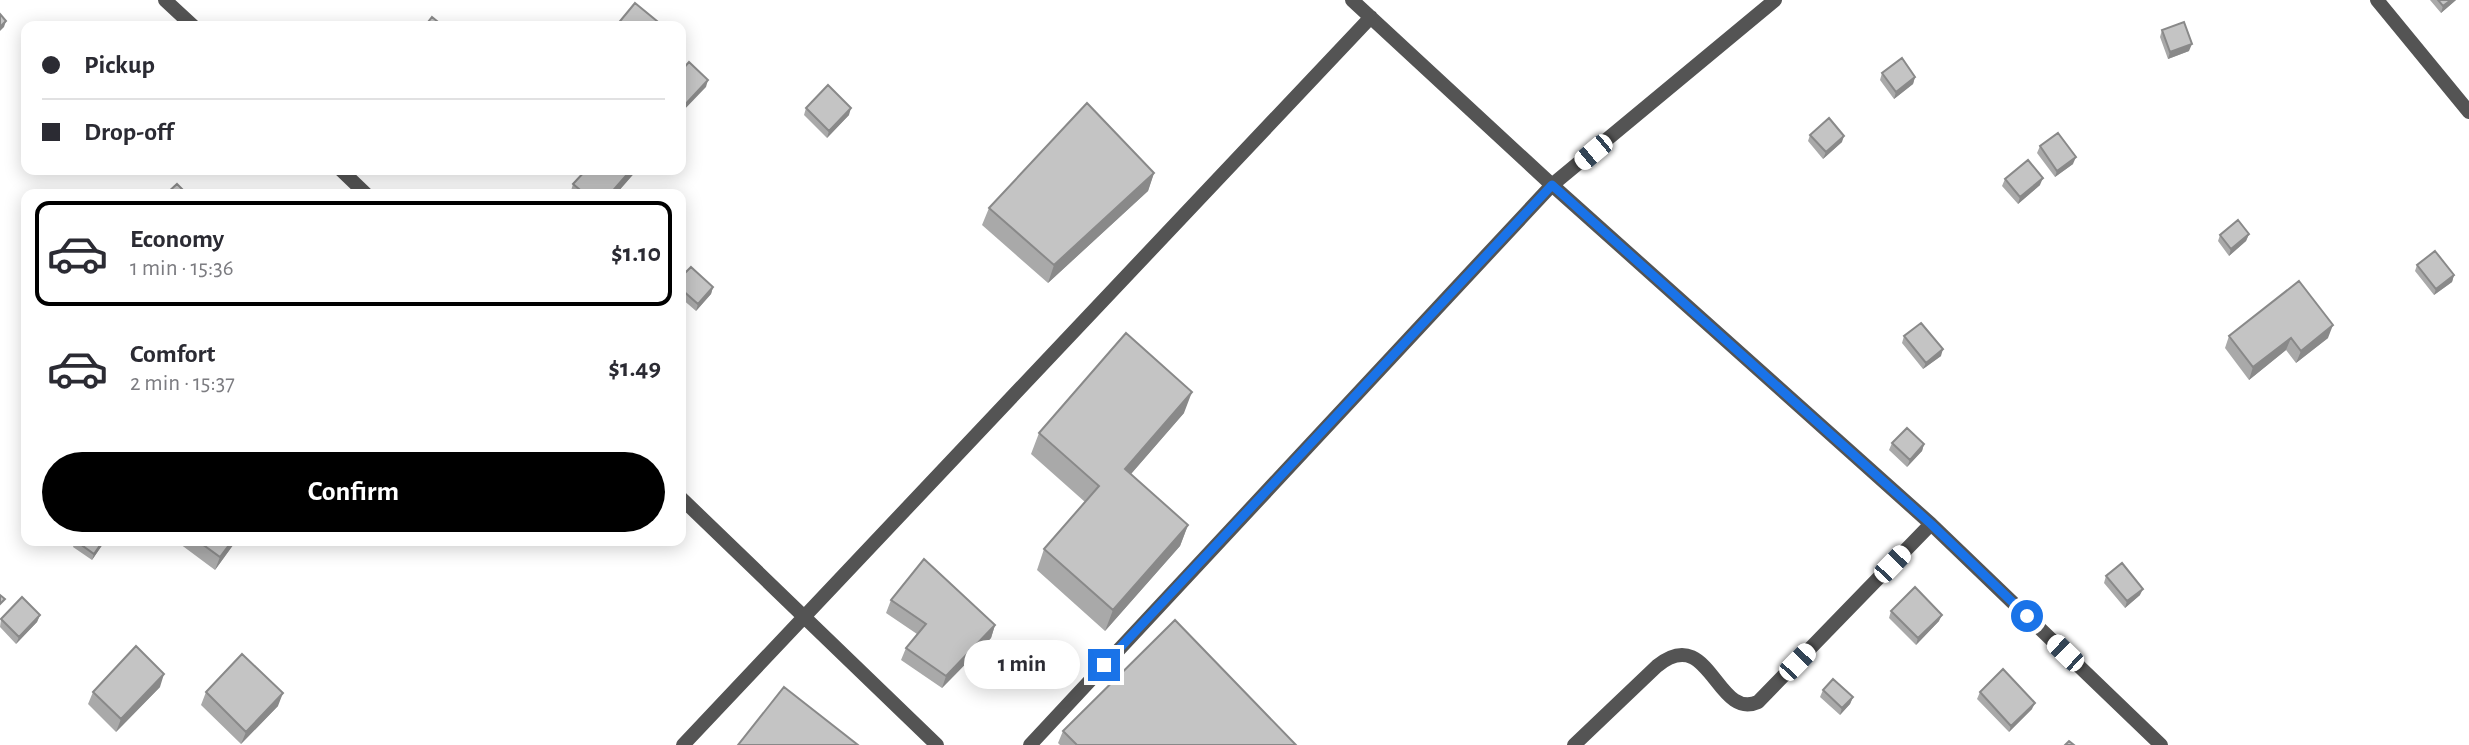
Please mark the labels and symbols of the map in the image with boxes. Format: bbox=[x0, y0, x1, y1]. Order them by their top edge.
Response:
car bbox=[1571, 130, 1616, 174]
car bbox=[1870, 542, 1915, 586]
route start bbox=[2011, 600, 2043, 632]
car bbox=[2043, 631, 2088, 675]
callout: 1 min bbox=[964, 640, 1080, 690]
car bbox=[1775, 640, 1820, 684]
route end bbox=[1088, 649, 1120, 681]

